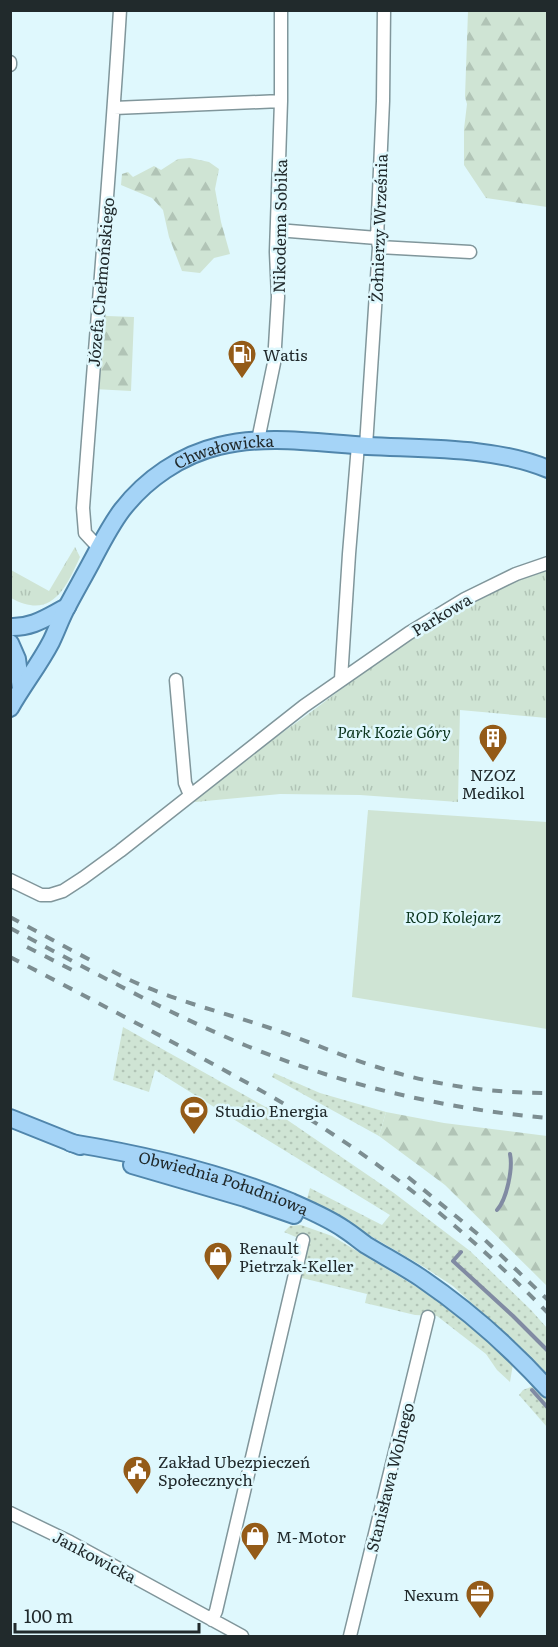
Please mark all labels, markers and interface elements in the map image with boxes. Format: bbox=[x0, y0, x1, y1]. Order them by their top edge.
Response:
street label: Żołnierzy Września bbox=[363, 153, 393, 303]
street label: Nikodema Sobika bbox=[266, 158, 292, 293]
street label: Józefa Chełmońskiego bbox=[81, 196, 119, 368]
fuel station icon: Watis bbox=[226, 338, 258, 380]
place label: Watis bbox=[263, 342, 307, 366]
street label: Chwałowicka bbox=[169, 428, 274, 474]
street label: Parkowa bbox=[406, 586, 476, 641]
park label: Park Kozie Góry bbox=[337, 719, 451, 743]
building icon: NZOZ Medikol bbox=[477, 722, 509, 764]
place label: NZOZ Medikol bbox=[461, 762, 525, 804]
park label: ROD Kolejarz bbox=[405, 904, 501, 928]
sports icon: Studio Energia bbox=[178, 1094, 210, 1136]
place label: Studio Energia bbox=[215, 1098, 328, 1122]
street label: Obwiednia Południowa bbox=[136, 1144, 313, 1221]
place label: Renault Pietrzak-Keller bbox=[239, 1235, 354, 1277]
shop icon: Renault Pietrzak-Keller bbox=[202, 1240, 234, 1282]
street label: Stanisława Wolnego bbox=[359, 1400, 419, 1554]
place label: Zakład Ubezpieczeń Społecznych bbox=[158, 1449, 311, 1491]
public building icon: Zakład Ubezpieczeń Społecznych bbox=[121, 1454, 153, 1496]
shop icon: M-Motor bbox=[239, 1520, 271, 1562]
street label: Jankowicka bbox=[49, 1524, 141, 1588]
place label: M-Motor bbox=[276, 1524, 346, 1548]
office icon: Nexum bbox=[464, 1578, 496, 1620]
place label: Nexum bbox=[403, 1582, 459, 1606]
scale bar bbox=[15, 1596, 200, 1634]
text: 100 m bbox=[24, 1602, 73, 1629]

